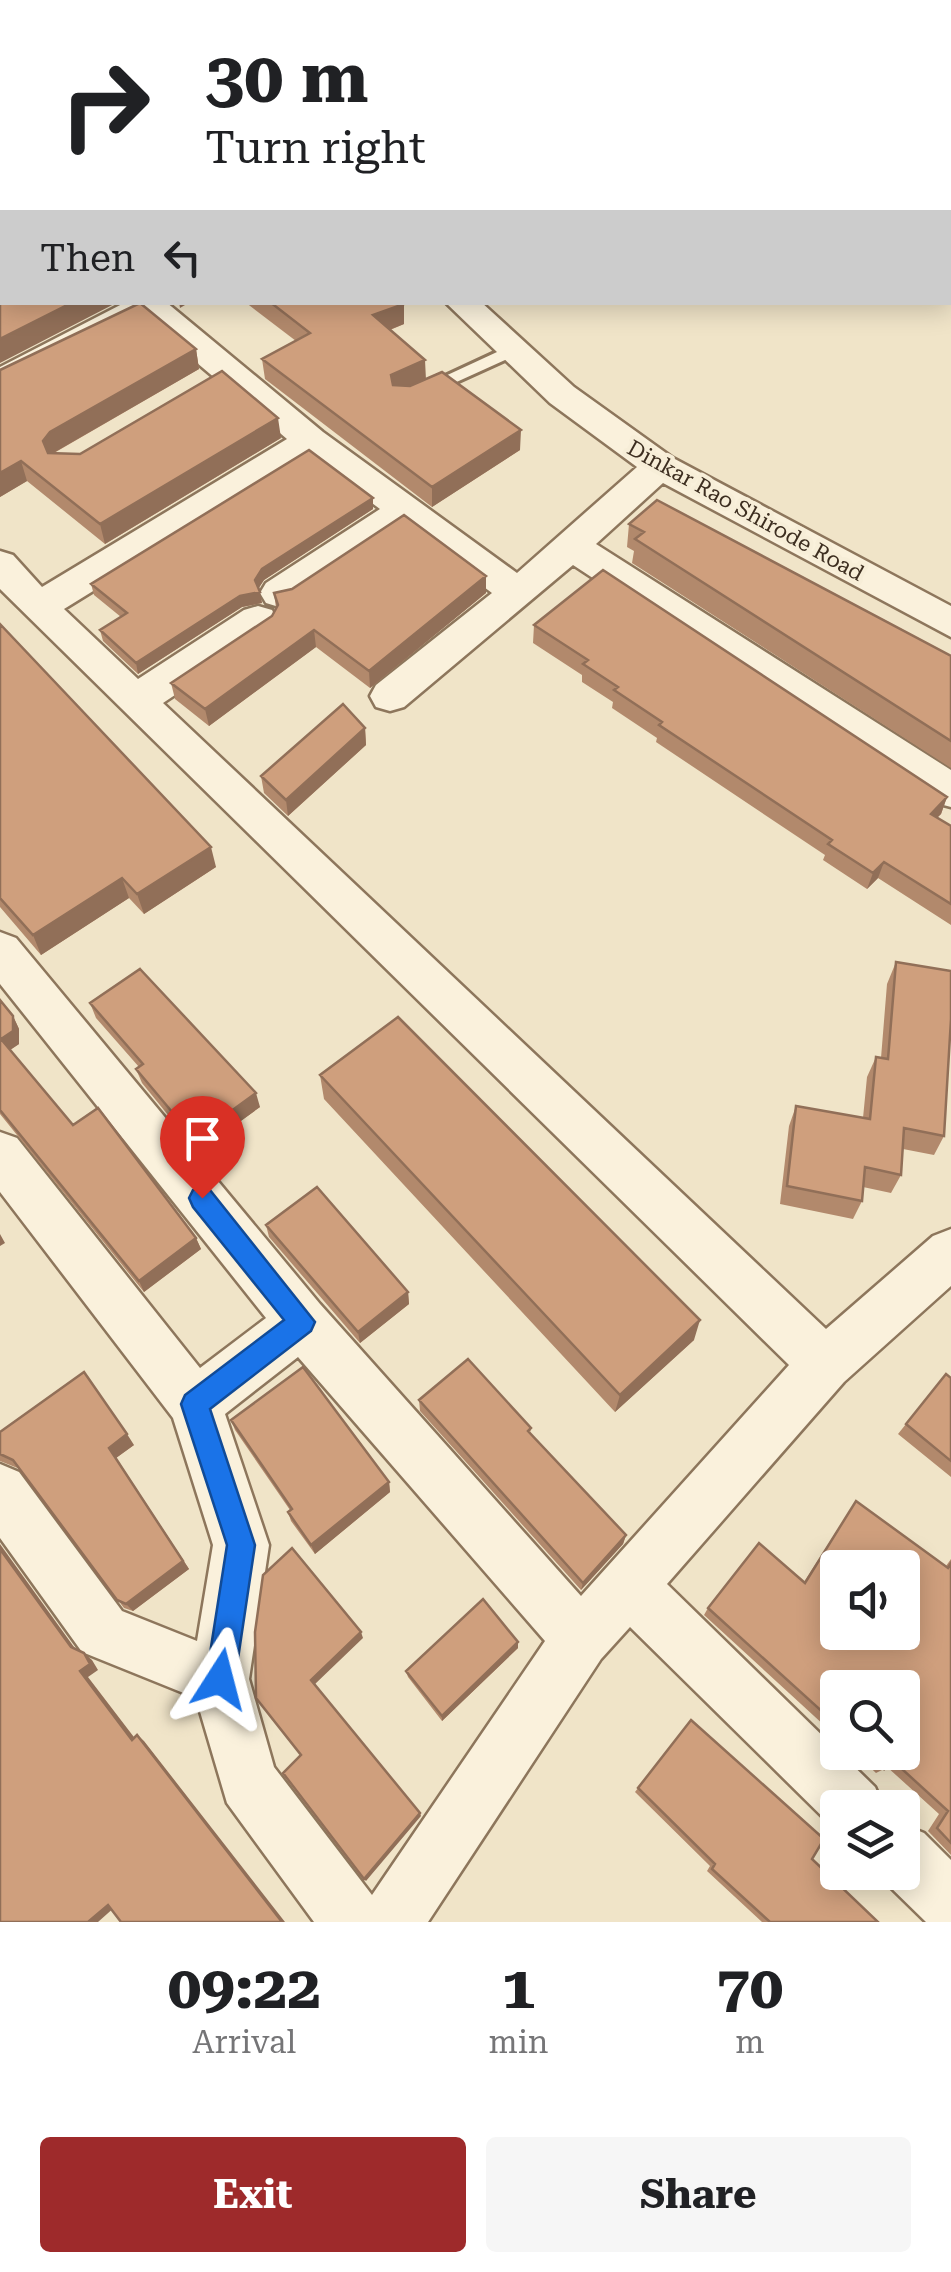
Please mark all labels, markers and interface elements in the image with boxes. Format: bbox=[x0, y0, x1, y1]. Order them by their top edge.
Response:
text: 30 m bbox=[205, 37, 369, 119]
icon: right bbox=[40, 40, 170, 170]
text: Turn right bbox=[205, 121, 426, 174]
icon: left bbox=[155, 230, 210, 285]
text: Then bbox=[40, 236, 135, 280]
street label: Dinkar Rao Shirode Road bbox=[623, 435, 868, 586]
pin bbox=[160, 1096, 245, 1199]
icon: arrive bbox=[175, 1111, 230, 1166]
map controls bbox=[820, 1550, 920, 1890]
button: sound bbox=[820, 1550, 920, 1650]
position arrow bbox=[168, 1627, 272, 1731]
button: search bbox=[820, 1670, 920, 1770]
button: layers bbox=[820, 1790, 920, 1890]
text: 09:22 bbox=[168, 1952, 321, 2023]
text: 1 bbox=[502, 1952, 535, 2023]
text: 70 bbox=[716, 1952, 783, 2023]
text: Arrival bbox=[192, 2023, 296, 2061]
text: min bbox=[488, 2023, 549, 2061]
text: m bbox=[735, 2023, 764, 2061]
button: Exit bbox=[40, 2137, 466, 2252]
button: Share bbox=[486, 2137, 911, 2252]

